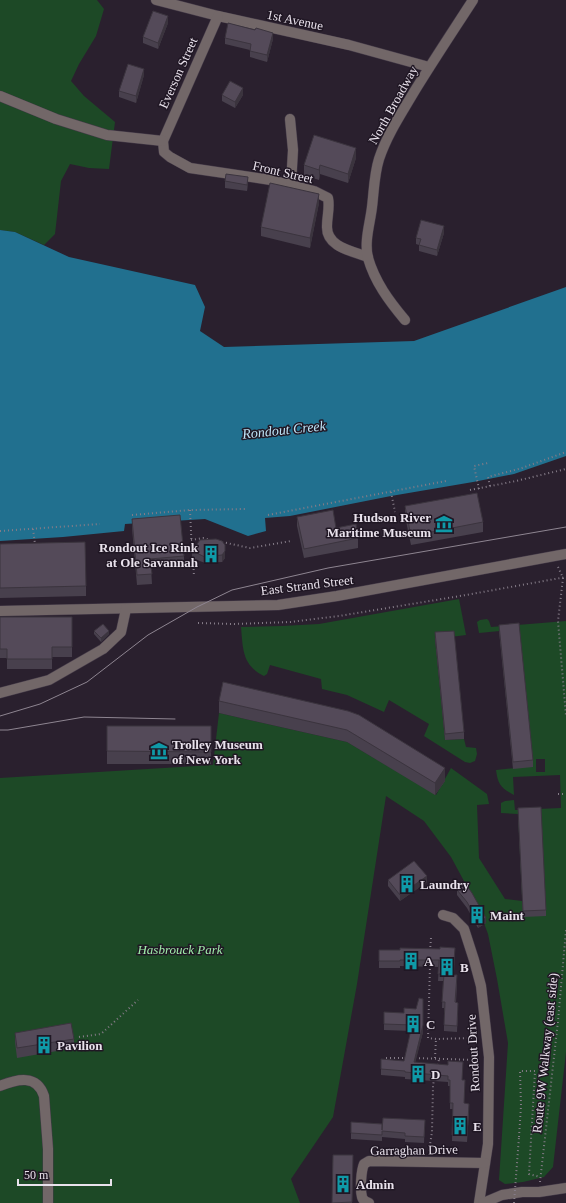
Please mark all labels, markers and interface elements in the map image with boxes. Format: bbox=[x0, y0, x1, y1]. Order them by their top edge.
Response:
street label: 1st Avenue bbox=[265, 7, 325, 33]
street label: Everson Street bbox=[156, 35, 201, 111]
street label: North Broadway bbox=[365, 63, 421, 147]
street label: Front Street bbox=[251, 158, 315, 186]
water label: Rondout Creek bbox=[241, 418, 327, 442]
place label: Hudson River Maritime Museum bbox=[327, 510, 431, 540]
museum icon: Hudson River Maritime Museum bbox=[434, 514, 454, 534]
place label: Rondout Ice Rink at Ole Savannah bbox=[99, 540, 199, 570]
building icon: Rondout Ice Rink at Ole Savannah bbox=[201, 544, 221, 564]
street label: East Strand Street bbox=[260, 572, 355, 598]
place label: Trolley Museum of New York bbox=[172, 737, 263, 767]
museum icon: Trolley Museum of New York bbox=[149, 741, 169, 761]
building icon: Laundry bbox=[397, 874, 417, 894]
place label: Laundry bbox=[420, 877, 470, 892]
building icon: Maint bbox=[467, 905, 487, 925]
place label: Maint bbox=[490, 908, 525, 923]
park label: Hasbrouck Park bbox=[136, 942, 223, 957]
building icon: A bbox=[401, 951, 421, 971]
place label: A bbox=[424, 954, 434, 969]
building icon: B bbox=[437, 957, 457, 977]
place label: B bbox=[460, 960, 469, 975]
street label: Route 9W Walkway (east side) bbox=[529, 972, 561, 1134]
building icon: C bbox=[403, 1014, 423, 1034]
street label: Rondout Drive bbox=[463, 1014, 483, 1092]
place label: C bbox=[426, 1017, 435, 1032]
building icon: Pavilion bbox=[34, 1035, 54, 1055]
place label: Pavilion bbox=[57, 1038, 103, 1053]
building icon: D bbox=[408, 1064, 428, 1084]
place label: D bbox=[431, 1067, 440, 1082]
building icon: E bbox=[450, 1116, 470, 1136]
place label: E bbox=[473, 1119, 482, 1134]
street label: Garraghan Drive bbox=[370, 1142, 458, 1158]
scale bar bbox=[18, 1161, 111, 1187]
text: 50 m bbox=[24, 1168, 49, 1182]
building icon: Admin bbox=[333, 1174, 353, 1194]
place label: Admin bbox=[356, 1177, 395, 1192]

